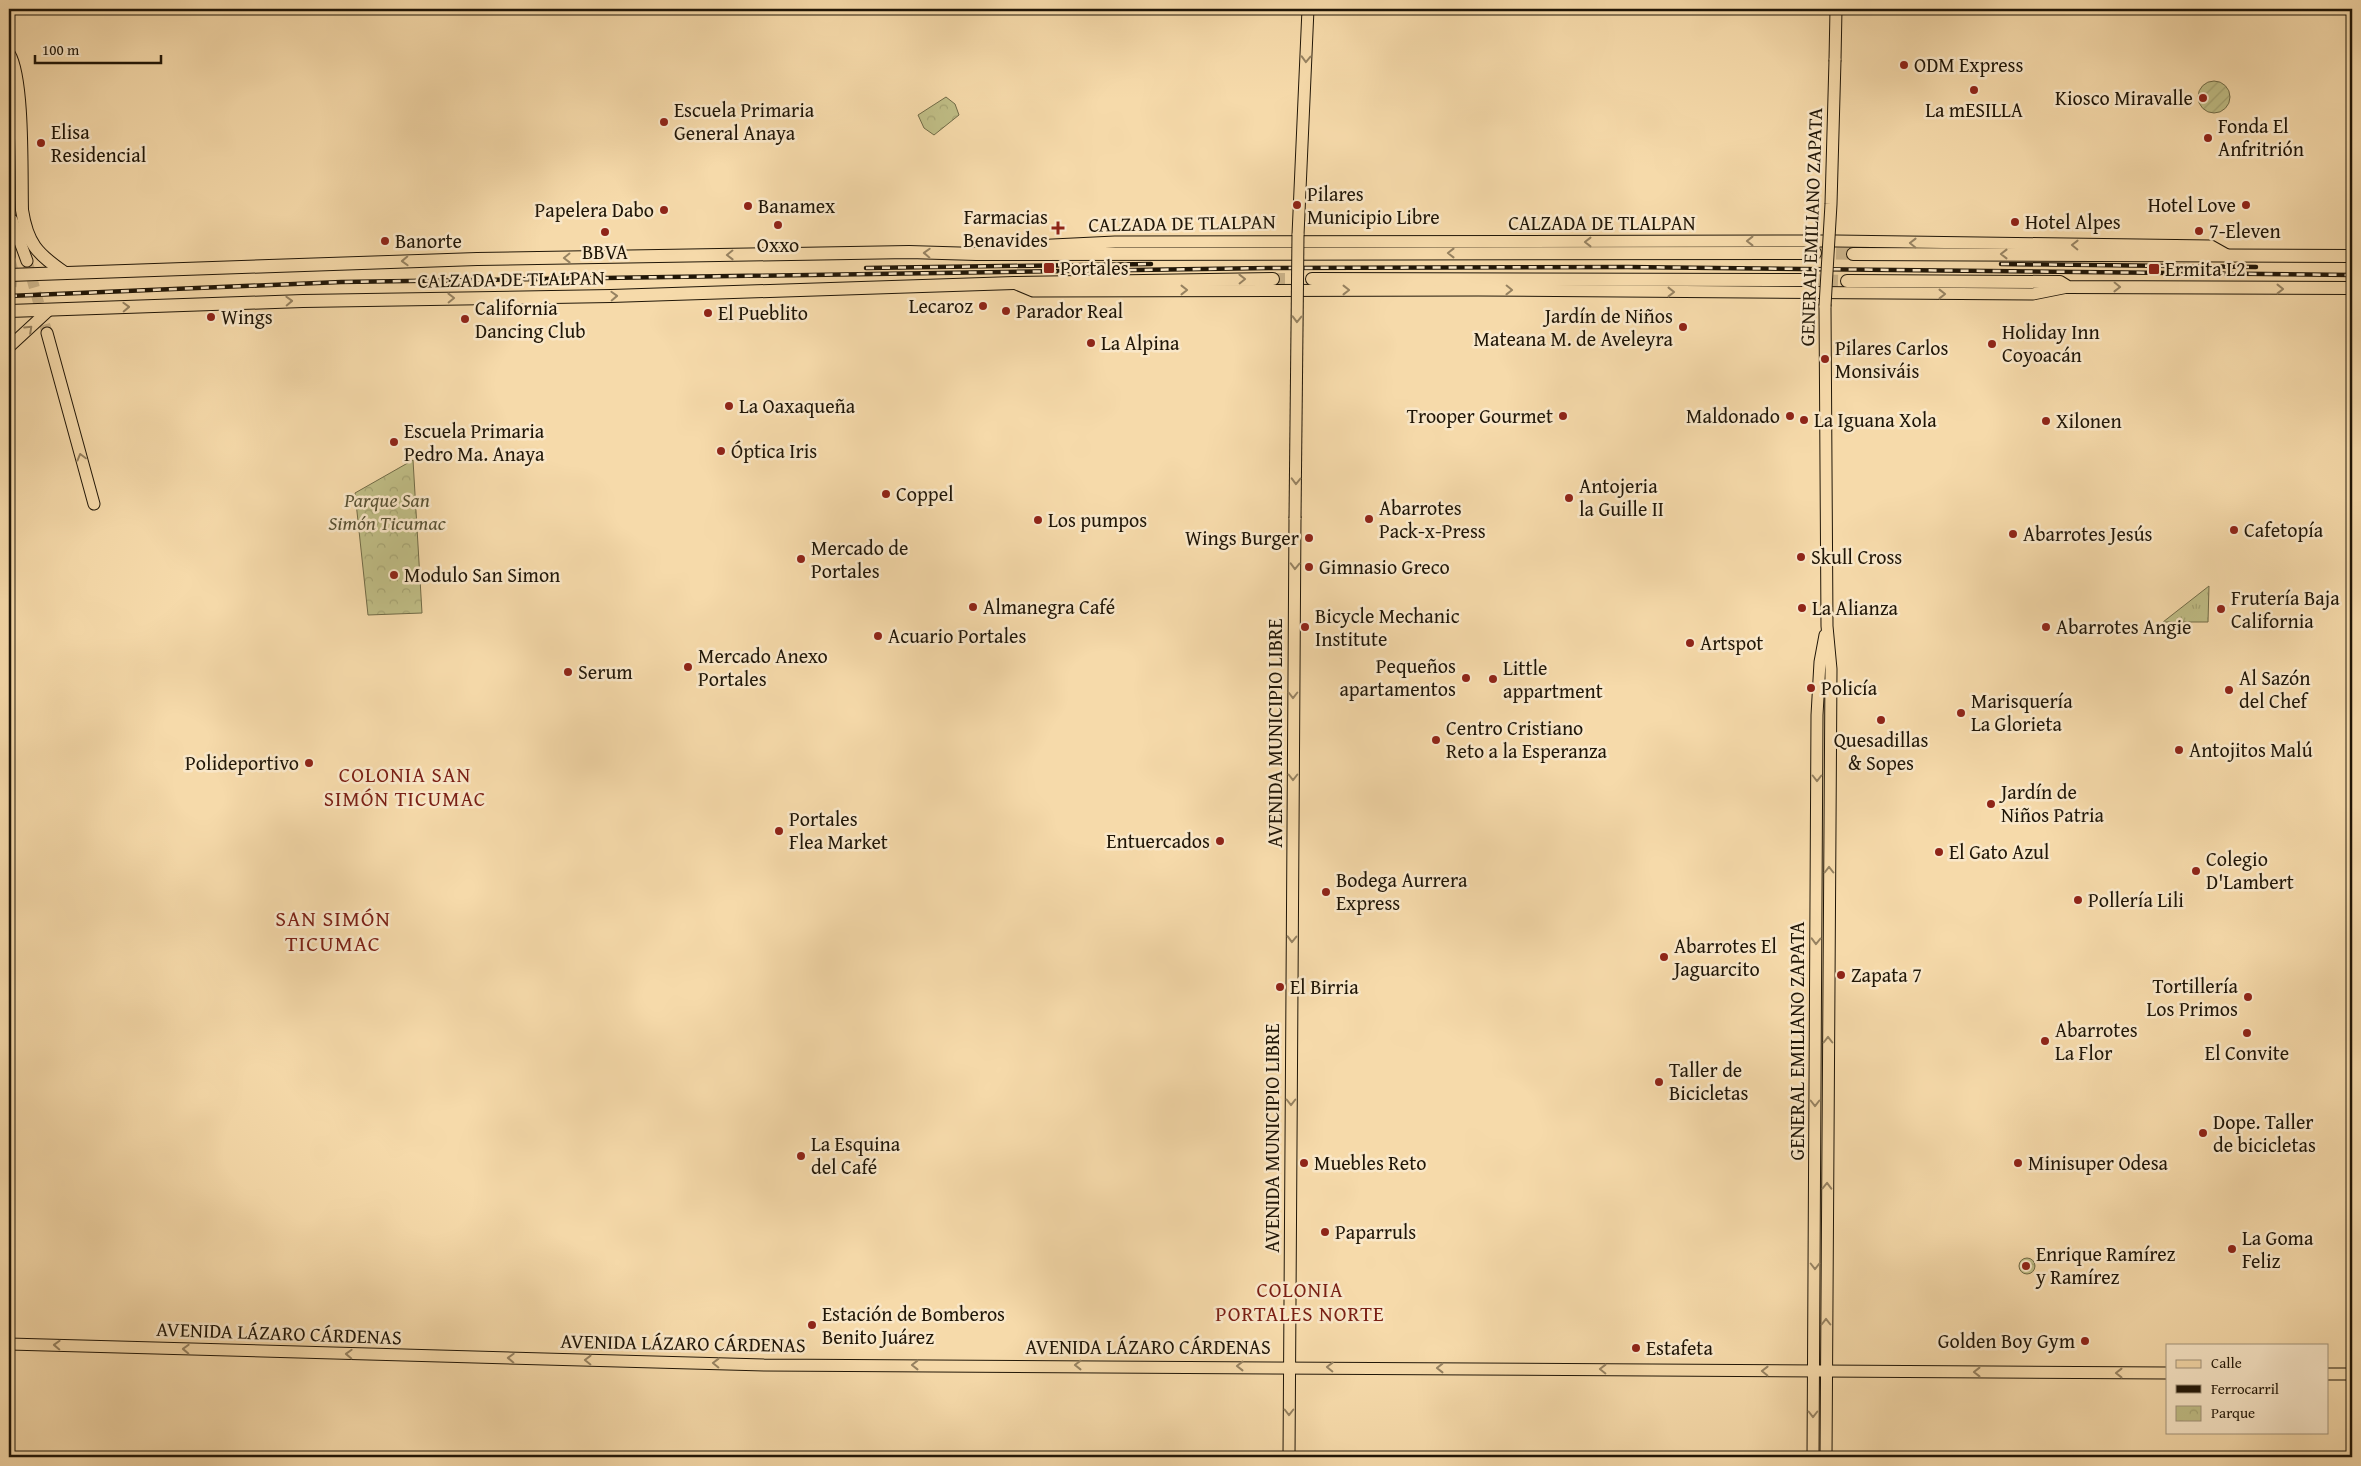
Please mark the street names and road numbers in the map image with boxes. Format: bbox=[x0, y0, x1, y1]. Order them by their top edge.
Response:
street label: GENERAL EMILIANO ZAPATA bbox=[1792, 107, 1829, 347]
street label: CALZADA DE TLALPAN bbox=[1088, 206, 1276, 239]
street label: CALZADA DE TLALPAN bbox=[1508, 208, 1696, 237]
street label: CALZADA DE TLALPAN bbox=[417, 262, 605, 295]
street label: AVENIDA MUNICIPIO LIBRE bbox=[1260, 618, 1289, 848]
street label: GENERAL EMILIANO ZAPATA bbox=[1782, 922, 1811, 1160]
street label: AVENIDA MUNICIPIO LIBRE bbox=[1257, 1023, 1286, 1253]
street label: AVENIDA LÁZARO CÁRDENAS bbox=[156, 1314, 402, 1351]
street label: AVENIDA LÁZARO CÁRDENAS bbox=[560, 1326, 806, 1359]
street label: AVENIDA LÁZARO CÁRDENAS bbox=[1025, 1332, 1271, 1361]

